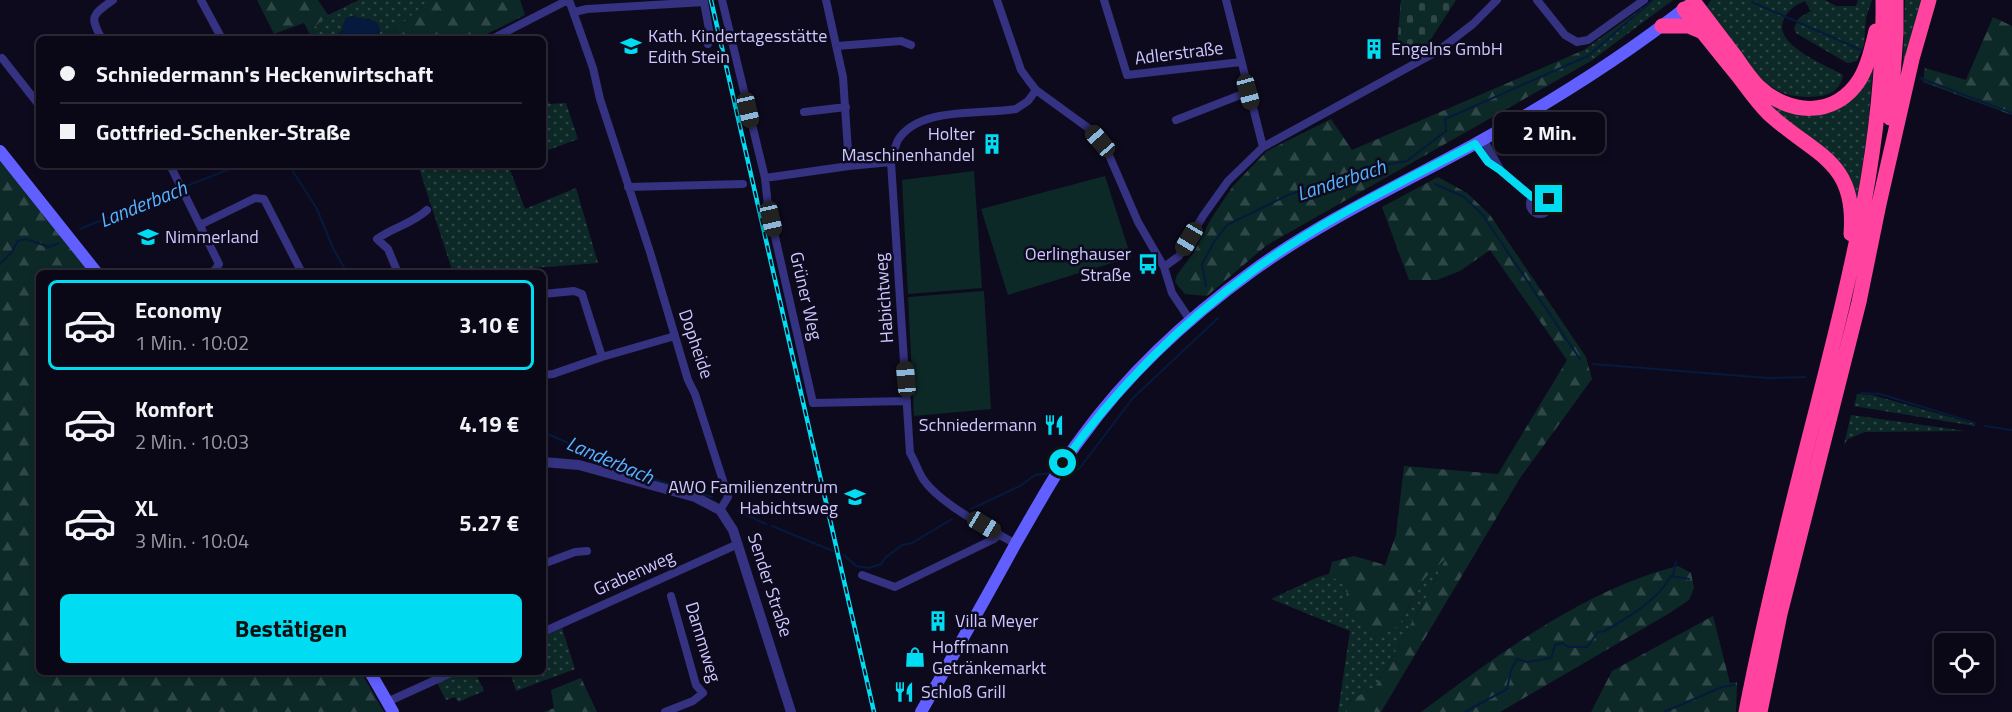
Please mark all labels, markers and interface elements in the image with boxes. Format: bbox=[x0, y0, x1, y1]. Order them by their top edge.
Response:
place label: Kath. Kindertagesstätte Edith Stein bbox=[648, 22, 827, 70]
school or university icon: Kath. Kindertagesstätte Edith Stein bbox=[619, 34, 643, 58]
street label: Adlerstraße bbox=[1133, 34, 1225, 71]
place label: Engelns GmbH bbox=[1391, 35, 1503, 62]
building icon: Engelns GmbH bbox=[1362, 37, 1386, 61]
text: Schniedermann's Heckenwirtschaft bbox=[96, 57, 433, 91]
car bbox=[1235, 72, 1261, 112]
car bbox=[735, 90, 761, 130]
callout: 2 Min. bbox=[1494, 112, 1604, 154]
text: Gottfried-Schenker-Straße bbox=[96, 115, 351, 149]
text: 2 Min. bbox=[1522, 117, 1577, 148]
place label: Holter Maschinenhandel bbox=[841, 120, 975, 168]
car bbox=[1081, 122, 1119, 160]
building icon: Holter Maschinenhandel bbox=[980, 132, 1004, 156]
water label: Landerbach bbox=[1292, 150, 1390, 208]
water label: Landerbach bbox=[94, 172, 192, 235]
route end bbox=[1535, 185, 1562, 212]
car bbox=[758, 199, 784, 239]
car bbox=[1172, 219, 1206, 259]
place label: Nimmerland bbox=[165, 223, 259, 250]
school or university icon: Nimmerland bbox=[136, 225, 160, 249]
place label: Oerlinghauser Straße bbox=[1025, 240, 1131, 288]
street label: Grüner Weg bbox=[783, 249, 830, 343]
street label: Habichtweg bbox=[867, 252, 900, 344]
bus stop icon: Oerlinghauser Straße bbox=[1136, 252, 1160, 276]
text: Economy bbox=[135, 293, 222, 327]
icon: car bbox=[63, 298, 117, 352]
street label: Dopheide bbox=[672, 305, 721, 382]
text: 3.10 € bbox=[459, 308, 519, 342]
text: 1 Min. · 10:02 bbox=[135, 327, 249, 358]
car bbox=[895, 360, 917, 398]
text: Komfort bbox=[135, 392, 214, 426]
icon: car bbox=[63, 397, 117, 451]
text: 4.19 € bbox=[459, 407, 519, 441]
place label: Schniedermann bbox=[919, 411, 1037, 438]
restaurant icon: Schniedermann bbox=[1042, 413, 1066, 437]
text: 2 Min. · 10:03 bbox=[135, 426, 249, 457]
water label: Landerbach bbox=[562, 427, 660, 492]
route start bbox=[1049, 449, 1076, 476]
place label: AWO Familienzentrum Habichtsweg bbox=[668, 473, 838, 521]
school or university icon: AWO Familienzentrum Habichtsweg bbox=[843, 485, 867, 509]
text: XL bbox=[135, 491, 158, 525]
icon: car bbox=[63, 496, 117, 550]
text: 5.27 € bbox=[459, 506, 519, 540]
car bbox=[964, 508, 1004, 542]
text: 3 Min. · 10:04 bbox=[135, 525, 249, 556]
street label: Sender Straße bbox=[741, 529, 800, 640]
street label: Grabenweg bbox=[589, 543, 679, 602]
button: Bestätigen bbox=[60, 594, 522, 663]
street label: Dammweg bbox=[678, 598, 728, 685]
place label: Villa Meyer bbox=[955, 607, 1039, 634]
building icon: Villa Meyer bbox=[926, 609, 950, 633]
place label: Hoffmann Getränkemarkt bbox=[932, 633, 1047, 681]
map controls bbox=[1934, 633, 1994, 693]
button: locate bbox=[1934, 633, 1994, 693]
shop icon: Hoffmann Getränkemarkt bbox=[903, 645, 927, 669]
place label: Schloß Grill bbox=[921, 678, 1006, 705]
restaurant icon: Schloß Grill bbox=[892, 680, 916, 704]

